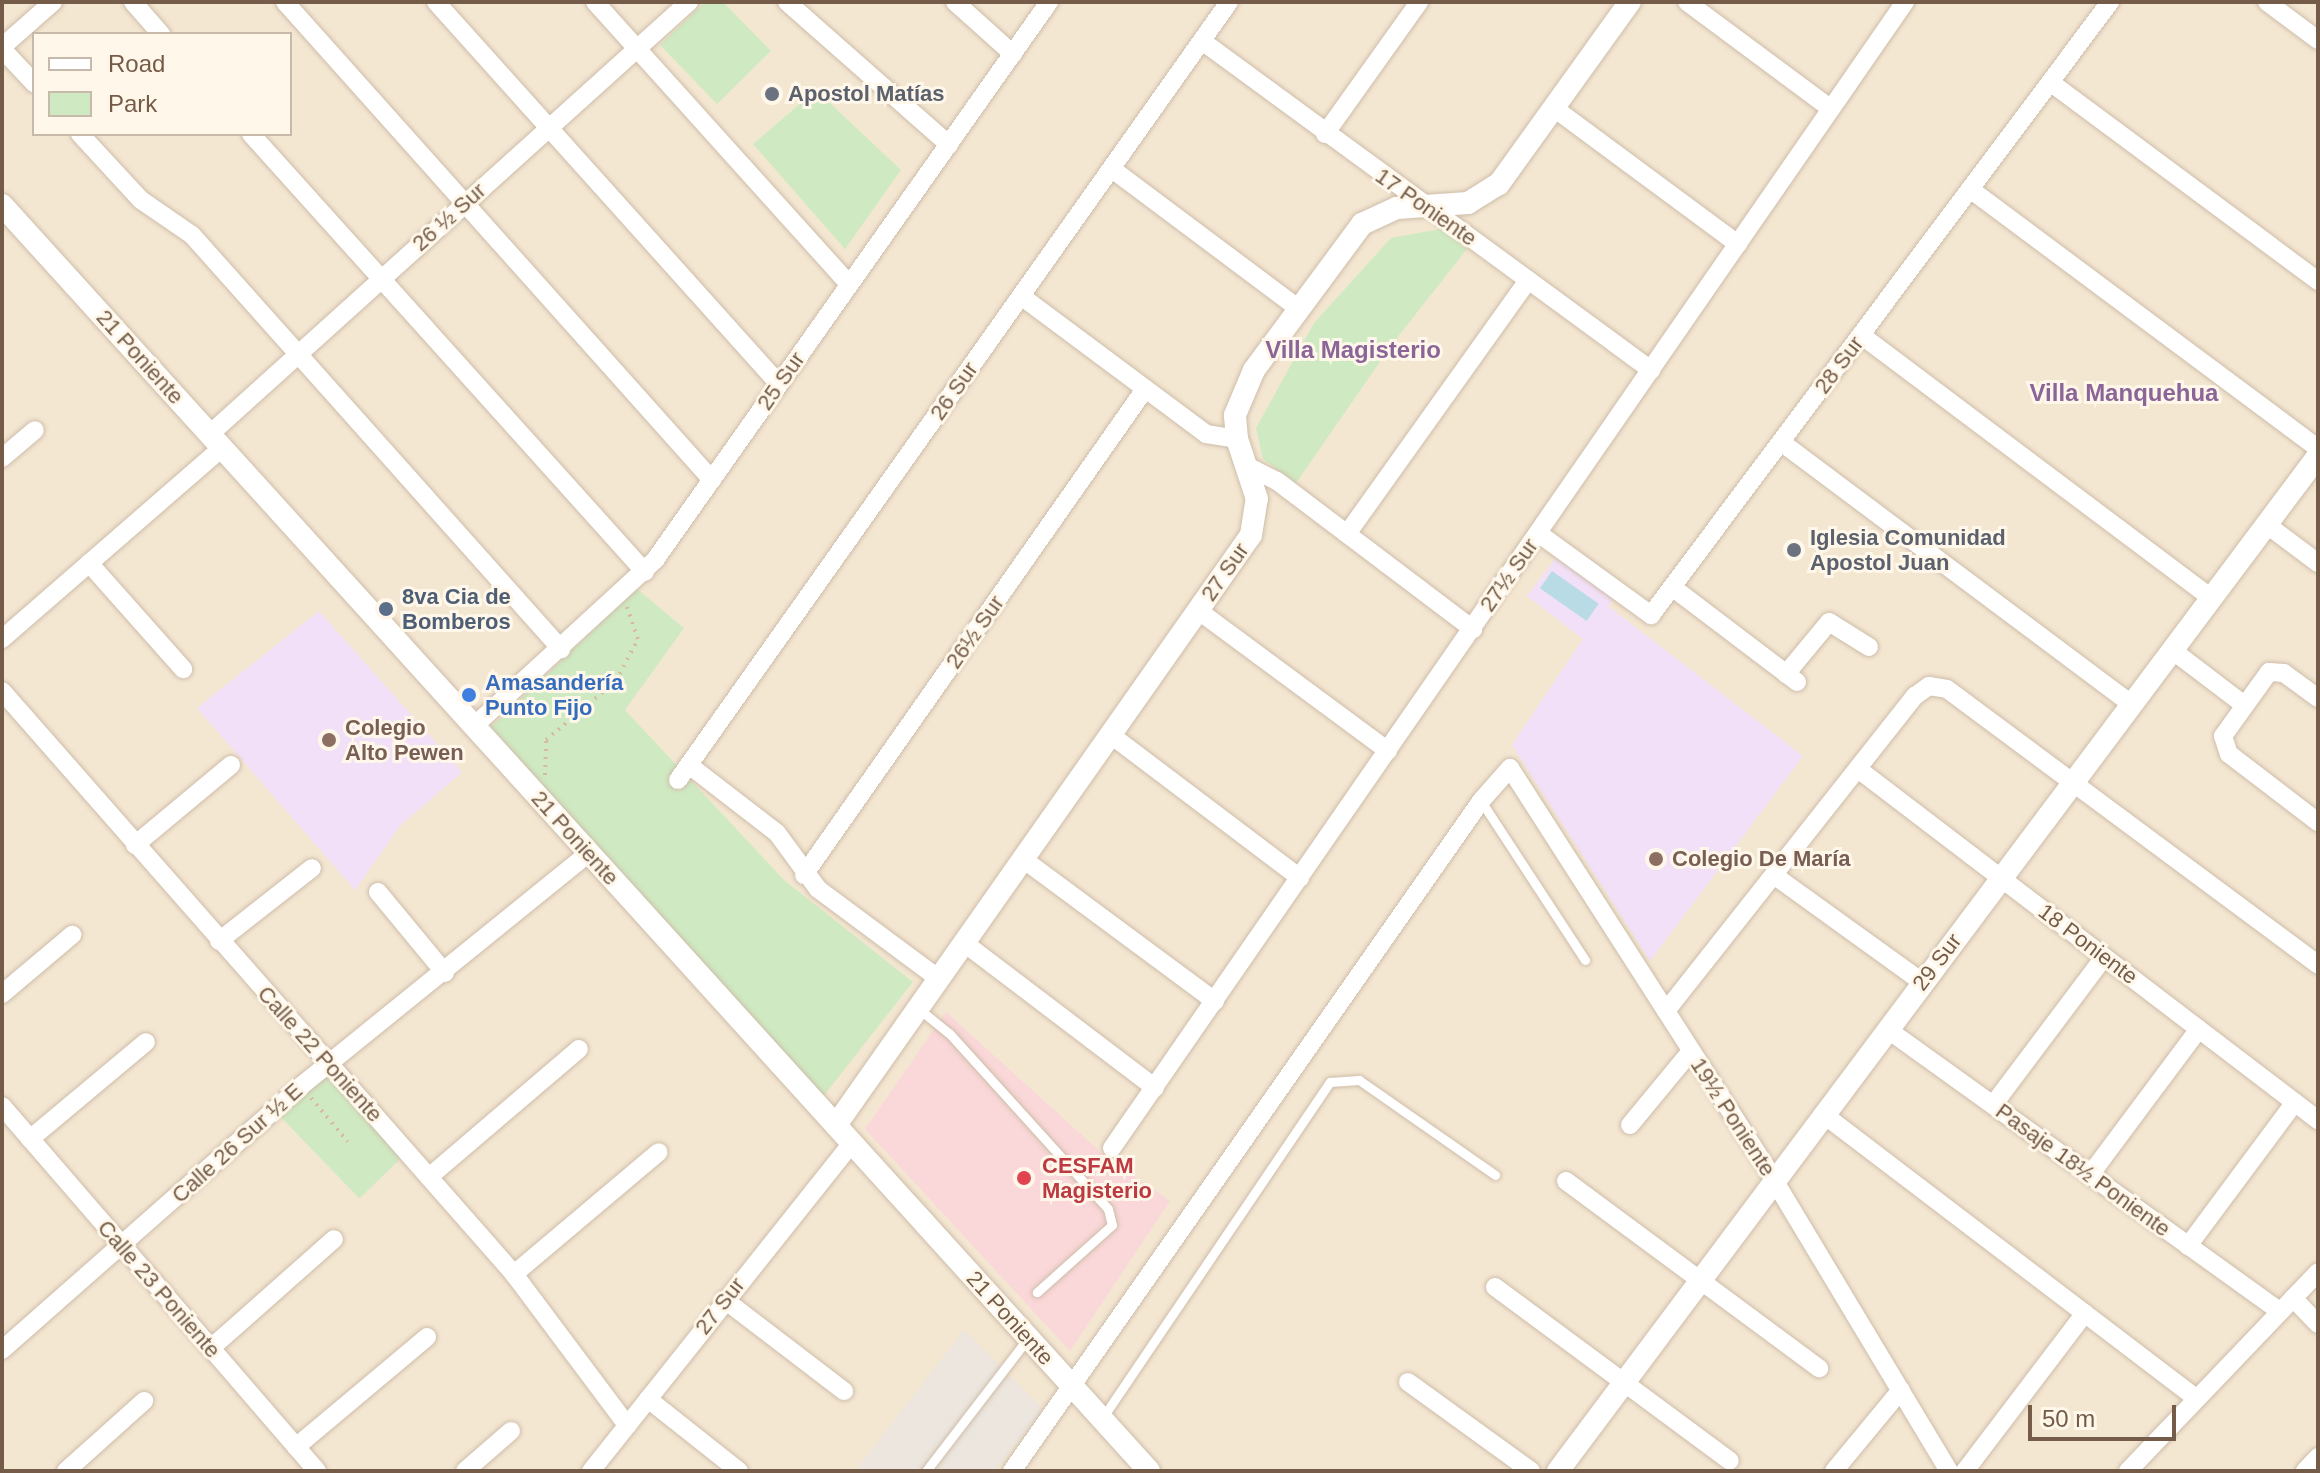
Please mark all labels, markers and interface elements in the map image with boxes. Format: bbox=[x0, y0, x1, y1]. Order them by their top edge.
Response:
legend bbox=[32, 32, 292, 136]
text: Road bbox=[108, 50, 165, 77]
place label: Apostol Matías bbox=[788, 81, 944, 107]
marker: Apostol Matías bbox=[763, 85, 781, 103]
text: Park bbox=[108, 90, 157, 117]
street label: 17 Poniente bbox=[1370, 163, 1482, 251]
street label: 26 ½ Sur bbox=[407, 177, 491, 257]
street label: 21 Poniente bbox=[91, 305, 189, 409]
street label: 28 Sur bbox=[1809, 331, 1869, 399]
district label: Villa Magisterio bbox=[1265, 336, 1441, 364]
street label: 25 Sur bbox=[752, 347, 810, 415]
street label: 26 Sur bbox=[925, 357, 983, 425]
district label: Villa Manquehua bbox=[2030, 379, 2218, 407]
place label: Iglesia Comunidad Apostol Juan bbox=[1810, 524, 2006, 576]
street label: 27½ Sur bbox=[1474, 533, 1544, 617]
street label: 27 Sur bbox=[1196, 538, 1254, 606]
marker: Iglesia Comunidad Apostol Juan bbox=[1785, 541, 1803, 559]
place label: 8va Cia de Bomberos bbox=[402, 583, 511, 634]
street label: 26½ Sur bbox=[940, 590, 1010, 674]
marker: 8va Cia de Bomberos bbox=[377, 600, 395, 618]
place label: Amasandería Punto Fijo bbox=[485, 669, 623, 720]
marker: Amasandería Punto Fijo bbox=[460, 686, 478, 704]
place label: Colegio Alto Pewen bbox=[345, 714, 464, 766]
marker: Colegio Alto Pewen bbox=[320, 731, 338, 749]
street label: 21 Poniente bbox=[526, 786, 624, 890]
place label: Colegio De María bbox=[1672, 846, 1850, 872]
marker: Colegio De María bbox=[1647, 850, 1665, 868]
street label: 18 Poniente bbox=[2033, 898, 2143, 990]
street label: 29 Sur bbox=[1907, 928, 1967, 996]
street label: Calle 22 Poniente bbox=[252, 981, 388, 1127]
street label: 19½ Poniente bbox=[1685, 1053, 1781, 1181]
street label: Calle 26 Sur ½ E bbox=[166, 1078, 308, 1208]
street label: Pasaje 18½ Poniente bbox=[1991, 1098, 2175, 1242]
place label: CESFAM Magisterio bbox=[1042, 1152, 1152, 1204]
marker: CESFAM Magisterio bbox=[1013, 1167, 1035, 1189]
street label: Calle 23 Poniente bbox=[92, 1215, 226, 1363]
street label: 21 Poniente bbox=[961, 1266, 1059, 1370]
street label: 27 Sur bbox=[690, 1272, 750, 1340]
scale bar bbox=[2032, 1389, 2180, 1439]
text: 50 m bbox=[2042, 1405, 2095, 1432]

